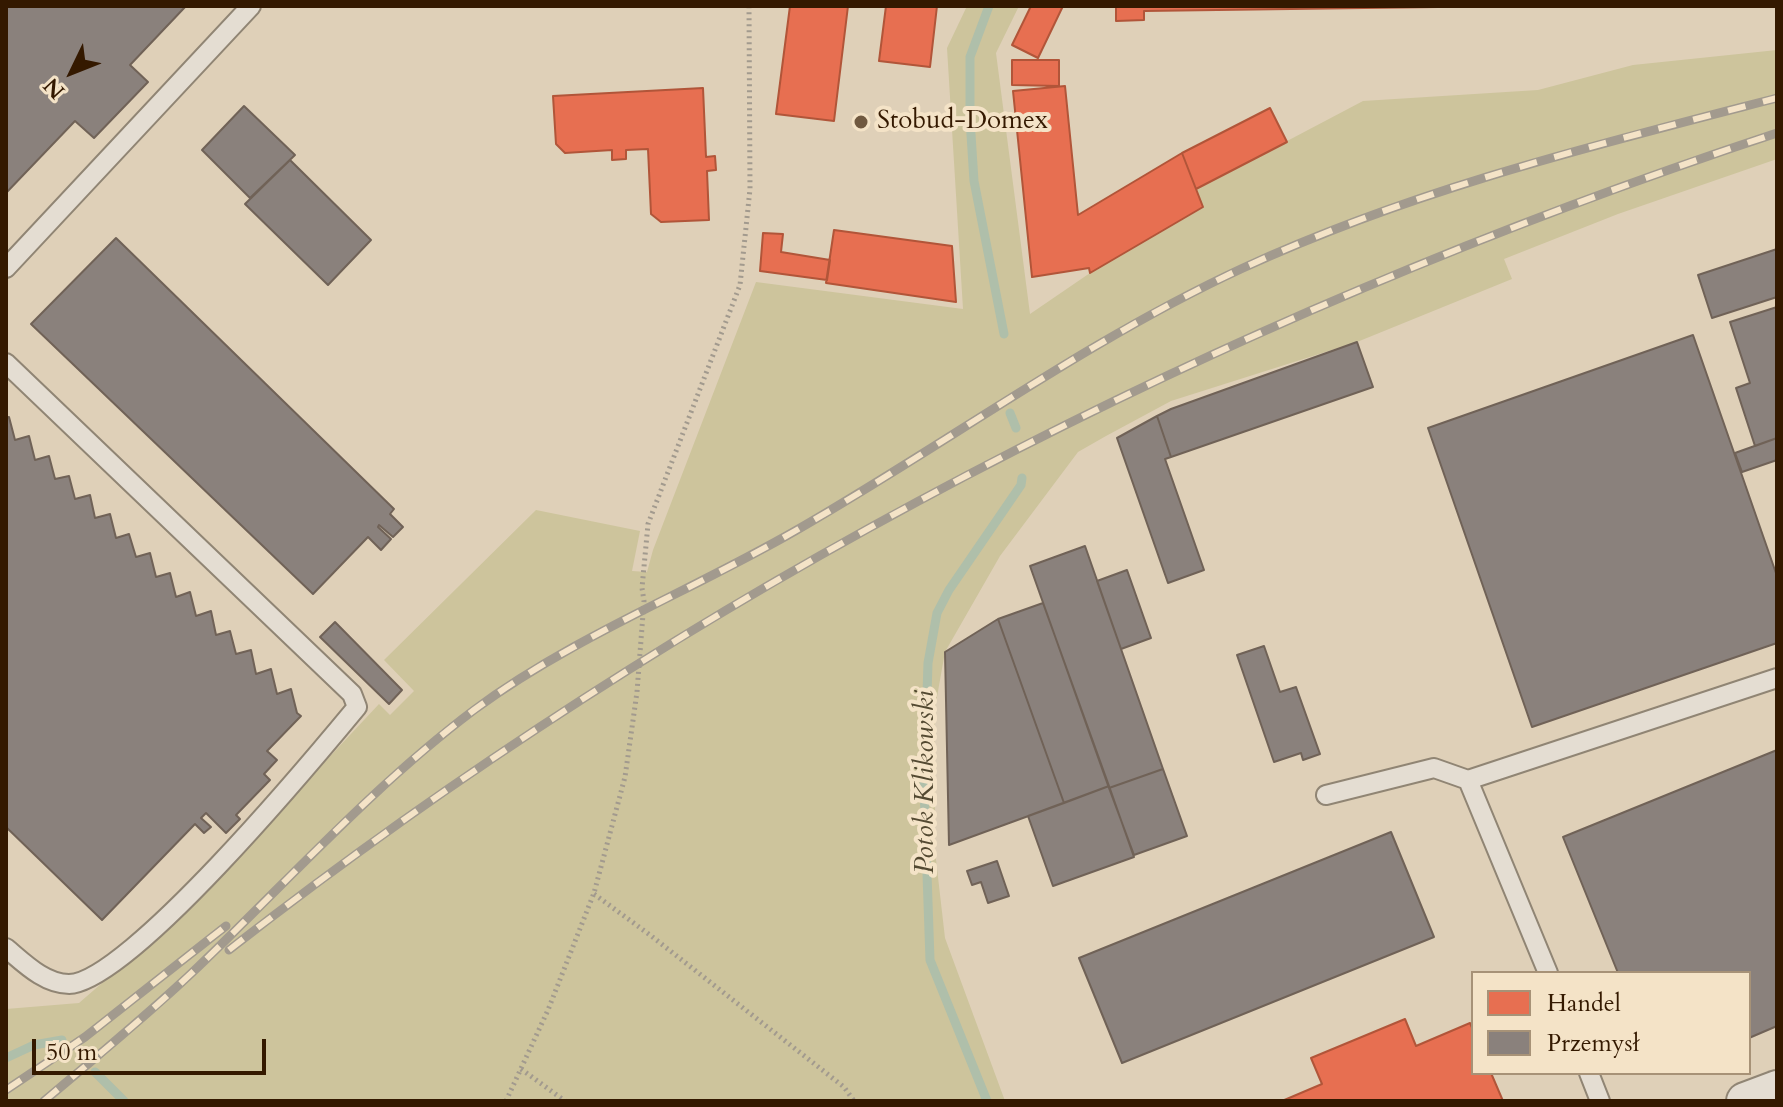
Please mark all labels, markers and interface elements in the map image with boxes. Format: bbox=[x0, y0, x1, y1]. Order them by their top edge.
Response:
north arrow bbox=[32, 32, 112, 112]
text: N bbox=[37, 71, 72, 106]
place label: Stobud-Domex bbox=[877, 106, 1048, 138]
marker: Stobud-Domex bbox=[852, 113, 870, 131]
water label: Potok Klikowski bbox=[910, 690, 944, 874]
legend bbox=[1471, 971, 1751, 1075]
text: Handel bbox=[1547, 987, 1621, 1020]
scale bar bbox=[36, 1023, 270, 1073]
text: Przemysł bbox=[1547, 1027, 1639, 1060]
text: 50 m bbox=[46, 1036, 97, 1069]

